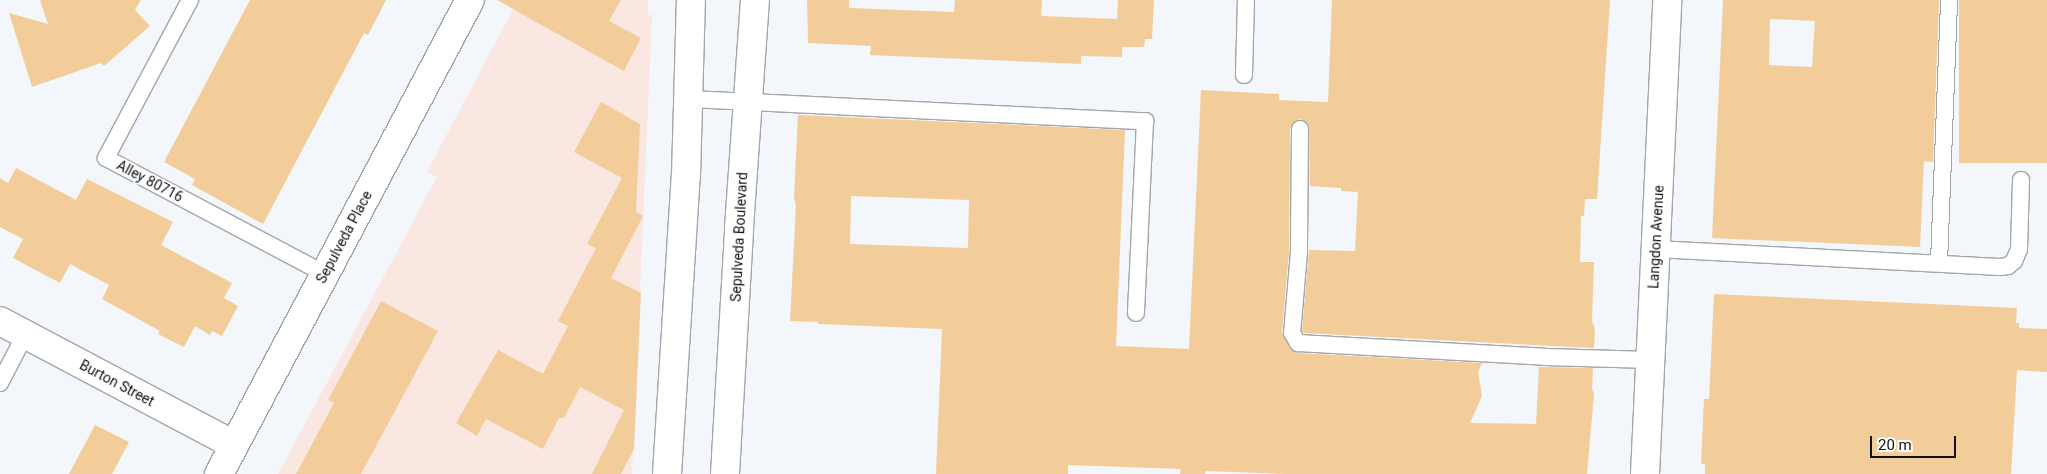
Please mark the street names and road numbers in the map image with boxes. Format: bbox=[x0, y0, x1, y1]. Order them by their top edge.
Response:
street label: Alley 80716 bbox=[114, 157, 186, 205]
street label: Sepulveda Boulevard bbox=[727, 172, 751, 302]
street label: Langdon Avenue bbox=[1645, 185, 1667, 289]
street label: Sepulveda Place bbox=[313, 188, 375, 286]
street label: Burton Street bbox=[77, 356, 157, 410]

